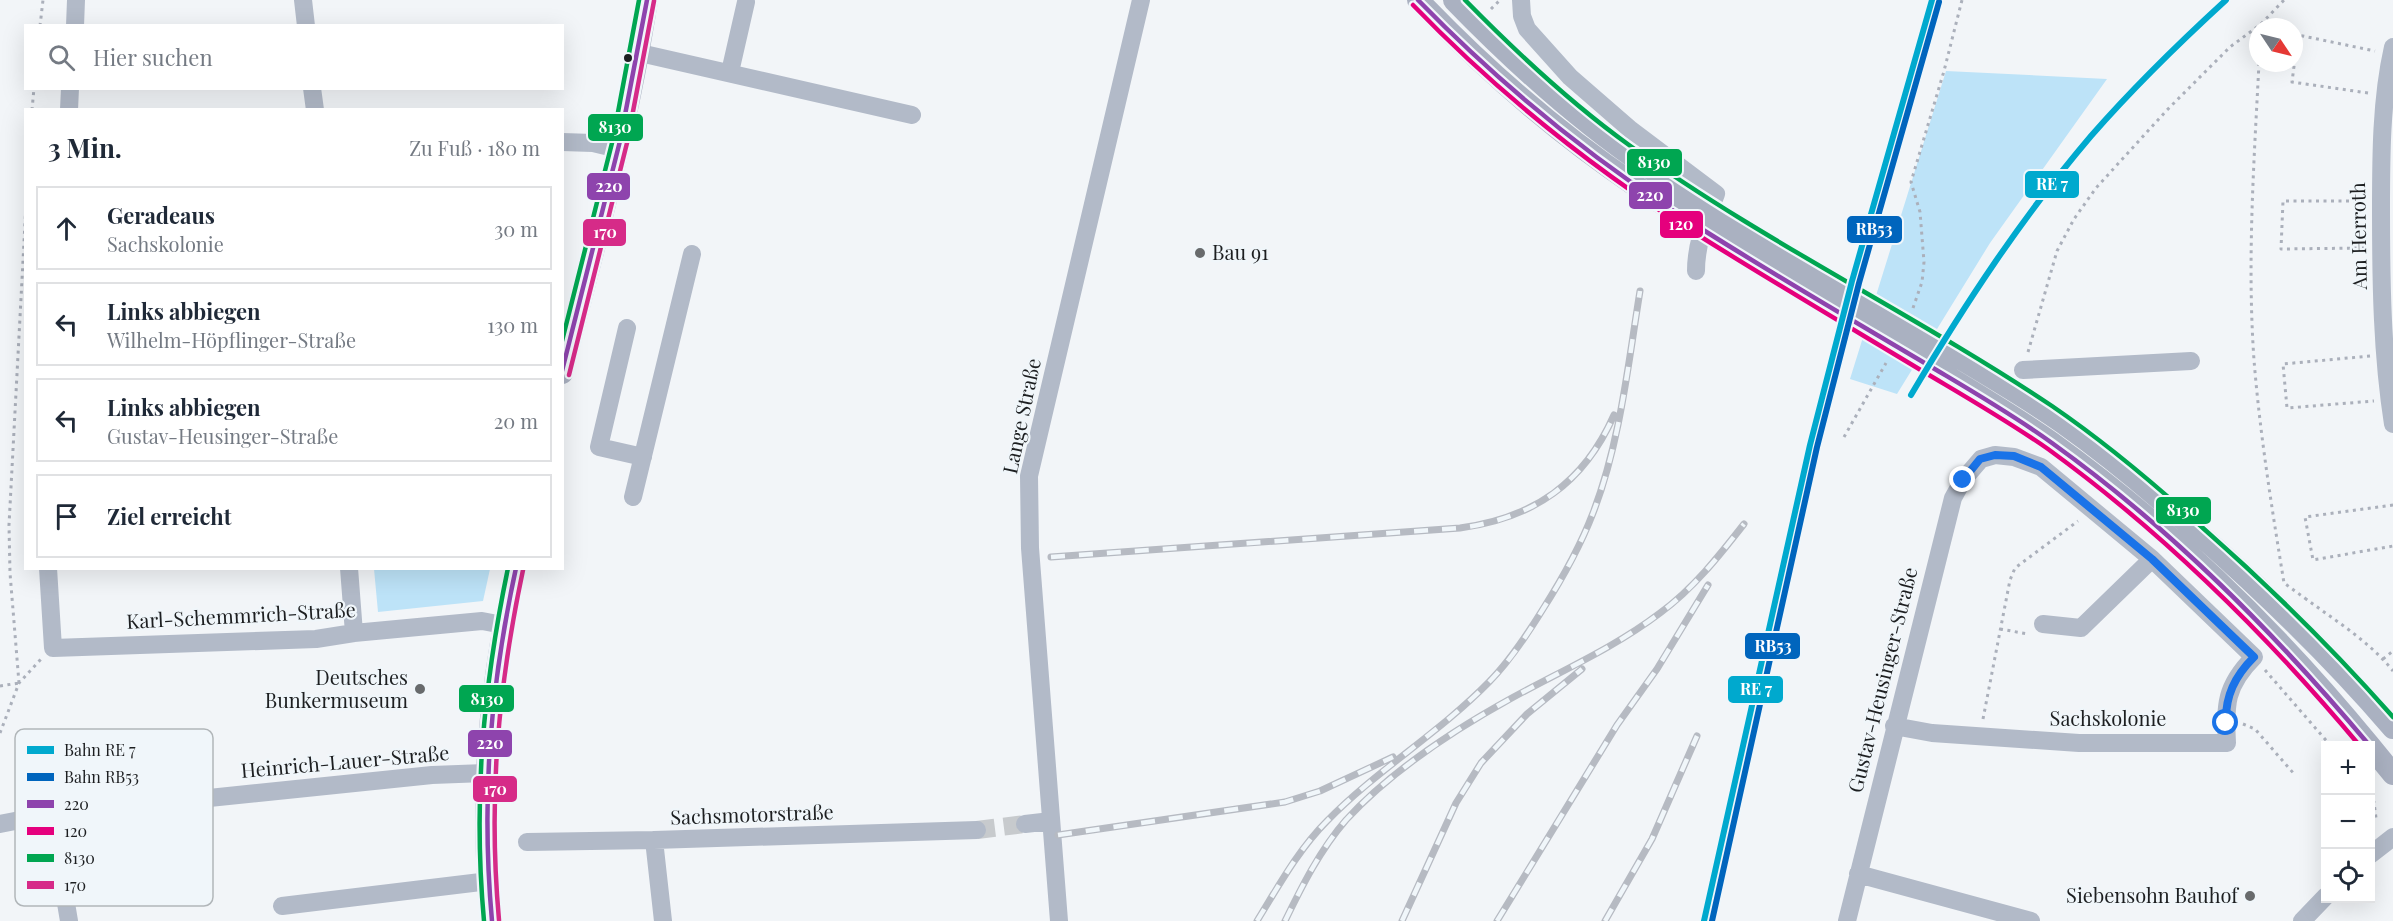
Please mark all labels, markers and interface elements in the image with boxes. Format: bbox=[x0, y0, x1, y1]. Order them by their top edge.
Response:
north arrow bbox=[2249, 18, 2303, 72]
search box bbox=[24, 24, 564, 90]
icon: search bbox=[45, 41, 78, 74]
text: Hier suchen bbox=[93, 42, 213, 72]
unlabelled marker bbox=[622, 52, 634, 64]
line badge: 8130 bbox=[587, 113, 644, 142]
text: 8130 bbox=[598, 116, 632, 137]
text: 3 Min. bbox=[48, 130, 122, 165]
text: Zu Fuß · 180 m bbox=[409, 134, 540, 161]
line badge: 8130 bbox=[1626, 148, 1683, 177]
text: 8130 bbox=[1637, 151, 1671, 172]
line badge: RE 7 bbox=[2024, 170, 2080, 199]
line badge: 220 bbox=[586, 172, 631, 201]
text: RE 7 bbox=[2036, 173, 2069, 194]
text: 220 bbox=[595, 175, 623, 196]
line badge: 220 bbox=[1628, 181, 1673, 210]
street label: Am Herroth bbox=[2343, 182, 2372, 291]
text: 220 bbox=[1636, 184, 1664, 205]
text: Geradeaus bbox=[107, 200, 215, 230]
line badge: 120 bbox=[1659, 210, 1704, 239]
icon: ahead bbox=[50, 212, 83, 245]
text: 120 bbox=[1669, 213, 1693, 234]
text: 30 m bbox=[494, 215, 538, 242]
line badge: RB53 bbox=[1846, 215, 1903, 244]
line badge: 170 bbox=[582, 218, 627, 247]
text: RB53 bbox=[1856, 218, 1893, 239]
text: 170 bbox=[593, 221, 617, 242]
text: Sachskolonie bbox=[107, 230, 224, 257]
place label: Bau 91 bbox=[1212, 238, 1269, 265]
marker: Bau 91 bbox=[1193, 246, 1207, 260]
text: Links abbiegen bbox=[107, 296, 261, 326]
icon: left bbox=[50, 308, 83, 341]
text: 130 m bbox=[487, 311, 538, 338]
text: Wilhelm-Höpflinger-Straße bbox=[107, 326, 356, 353]
street label: Lange Straße bbox=[995, 355, 1046, 476]
text: Links abbiegen bbox=[107, 392, 261, 422]
icon: left bbox=[50, 404, 83, 437]
text: 20 m bbox=[494, 407, 538, 434]
text: Gustav-Heusinger-Straße bbox=[107, 422, 338, 449]
route end bbox=[1949, 466, 1975, 492]
line badge: 8130 bbox=[2155, 496, 2212, 525]
text: 8130 bbox=[2166, 499, 2200, 520]
icon: arrive bbox=[50, 500, 83, 533]
text: Ziel erreicht bbox=[107, 501, 231, 531]
street label: Gustav-Heusinger-Straße bbox=[1840, 564, 1923, 795]
street label: Karl-Schemmrich-Straße bbox=[126, 595, 356, 634]
line badge: RB53 bbox=[1744, 632, 1801, 660]
text: RB53 bbox=[1755, 635, 1792, 656]
place label: Deutsches Bunkermuseum bbox=[265, 663, 408, 713]
line badge: RE 7 bbox=[1727, 675, 1784, 704]
text: RE 7 bbox=[1740, 678, 1773, 699]
marker: Deutsches Bunkermuseum bbox=[413, 682, 427, 696]
line badge: 8130 bbox=[458, 684, 515, 713]
text: 8130 bbox=[470, 688, 504, 709]
street label: Sachskolonie bbox=[2050, 704, 2166, 731]
route start bbox=[2212, 709, 2238, 735]
legend bbox=[15, 729, 213, 906]
line badge: 220 bbox=[467, 729, 513, 758]
text: 220 bbox=[476, 732, 504, 753]
street label: Heinrich-Lauer-Straße bbox=[240, 738, 450, 783]
text: Bahn RE 7 bbox=[64, 739, 136, 760]
map controls bbox=[2321, 741, 2375, 903]
button: + bbox=[2321, 741, 2375, 795]
text: Bahn RB53 bbox=[64, 766, 139, 787]
line badge: 170 bbox=[472, 775, 518, 803]
text: 170 bbox=[483, 778, 507, 799]
text: 220 bbox=[64, 793, 89, 814]
button: − bbox=[2321, 795, 2375, 849]
street label: Sachsmotorstraße bbox=[670, 797, 834, 830]
text: 120 bbox=[64, 820, 87, 841]
text: 8130 bbox=[64, 847, 95, 868]
button: locate bbox=[2321, 849, 2375, 903]
text: 170 bbox=[64, 874, 86, 895]
place label: Siebensohn Bauhof bbox=[2066, 881, 2239, 908]
marker: Siebensohn Bauhof bbox=[2243, 889, 2257, 903]

